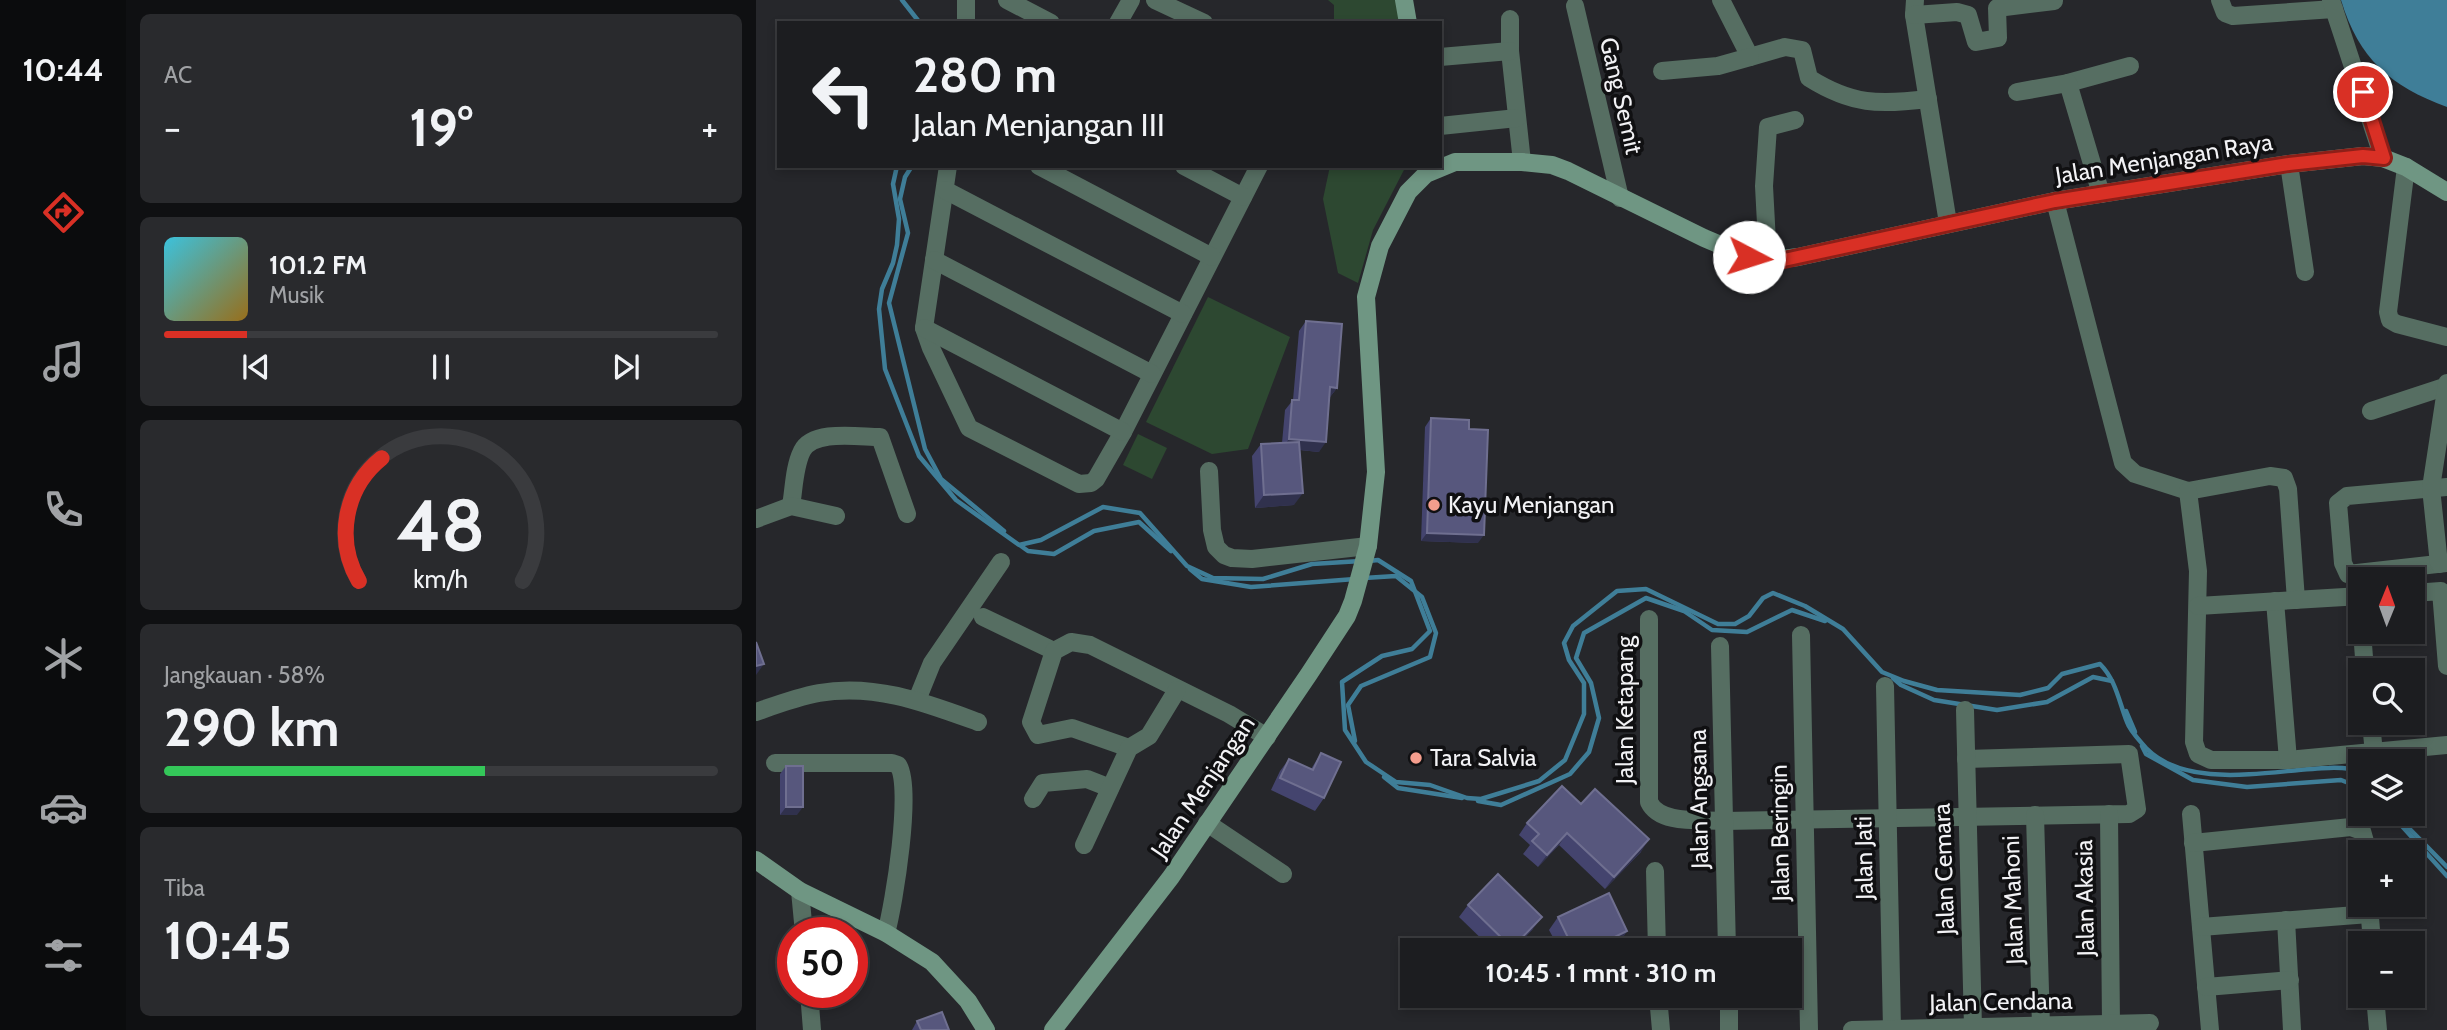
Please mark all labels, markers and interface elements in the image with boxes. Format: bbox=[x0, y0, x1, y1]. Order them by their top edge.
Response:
street label: Gang Semit bbox=[1594, 35, 1649, 157]
text: 280 m bbox=[913, 45, 1057, 104]
icon: left bbox=[798, 49, 889, 140]
text: 10:44 bbox=[22, 50, 104, 89]
text: AC bbox=[164, 61, 192, 89]
pin bbox=[2333, 62, 2393, 122]
icon: arrive bbox=[2344, 73, 2382, 111]
text: 19° bbox=[409, 96, 473, 159]
text: − bbox=[164, 104, 181, 151]
text: + bbox=[701, 104, 718, 151]
text: Jalan Menjangan III bbox=[913, 105, 1165, 144]
street label: Jalan Menjangan Raya bbox=[2052, 127, 2275, 190]
icon: directions bbox=[39, 188, 88, 237]
position arrow bbox=[1712, 220, 1786, 294]
text: 101.2 FM bbox=[269, 249, 367, 281]
text: Musik bbox=[269, 281, 324, 309]
icon: music bbox=[39, 337, 88, 386]
icon: previous bbox=[237, 348, 275, 386]
icon: pause bbox=[422, 348, 460, 386]
icon: next bbox=[607, 348, 645, 386]
text: 48 bbox=[396, 481, 486, 569]
icon: phone bbox=[39, 485, 88, 534]
place label: Kayu Menjangan bbox=[1448, 490, 1615, 519]
marker: Kayu Menjangan bbox=[1426, 497, 1442, 513]
text: km/h bbox=[414, 564, 468, 594]
north arrow bbox=[2348, 567, 2426, 644]
map controls bbox=[2348, 567, 2425, 1008]
icon: climate bbox=[39, 634, 88, 683]
street label: Jalan Ketapang bbox=[1610, 635, 1639, 785]
button: search bbox=[2348, 658, 2425, 735]
text: Jangkauan · 58% bbox=[164, 661, 325, 689]
text: 290 km bbox=[164, 696, 340, 759]
street label: Jalan Menjangan bbox=[1144, 710, 1261, 864]
street label: Jalan Angsana bbox=[1683, 728, 1714, 870]
place label: Tara Salvia bbox=[1430, 743, 1537, 772]
button: layers bbox=[2348, 749, 2425, 826]
marker: Tara Salvia bbox=[1408, 750, 1424, 766]
street label: Jalan Beringin bbox=[1764, 764, 1795, 903]
icon: car bbox=[39, 783, 88, 832]
street label: Jalan Cemara bbox=[1927, 802, 1960, 936]
street label: Jalan Jati bbox=[1848, 816, 1879, 901]
street label: Jalan Mahoni bbox=[1996, 835, 2029, 966]
street label: Jalan Akasia bbox=[2069, 839, 2100, 958]
button: + bbox=[2348, 840, 2425, 917]
text: Tiba bbox=[164, 874, 205, 902]
text: 10:45 bbox=[164, 909, 292, 972]
speed limit sign: 50 bbox=[777, 917, 868, 1008]
icon: filters bbox=[39, 931, 88, 980]
button: − bbox=[2348, 931, 2425, 1008]
text: 10:45 · 1 mnt · 310 m bbox=[1486, 957, 1716, 989]
street label: Jalan Cendana bbox=[1928, 986, 2073, 1017]

